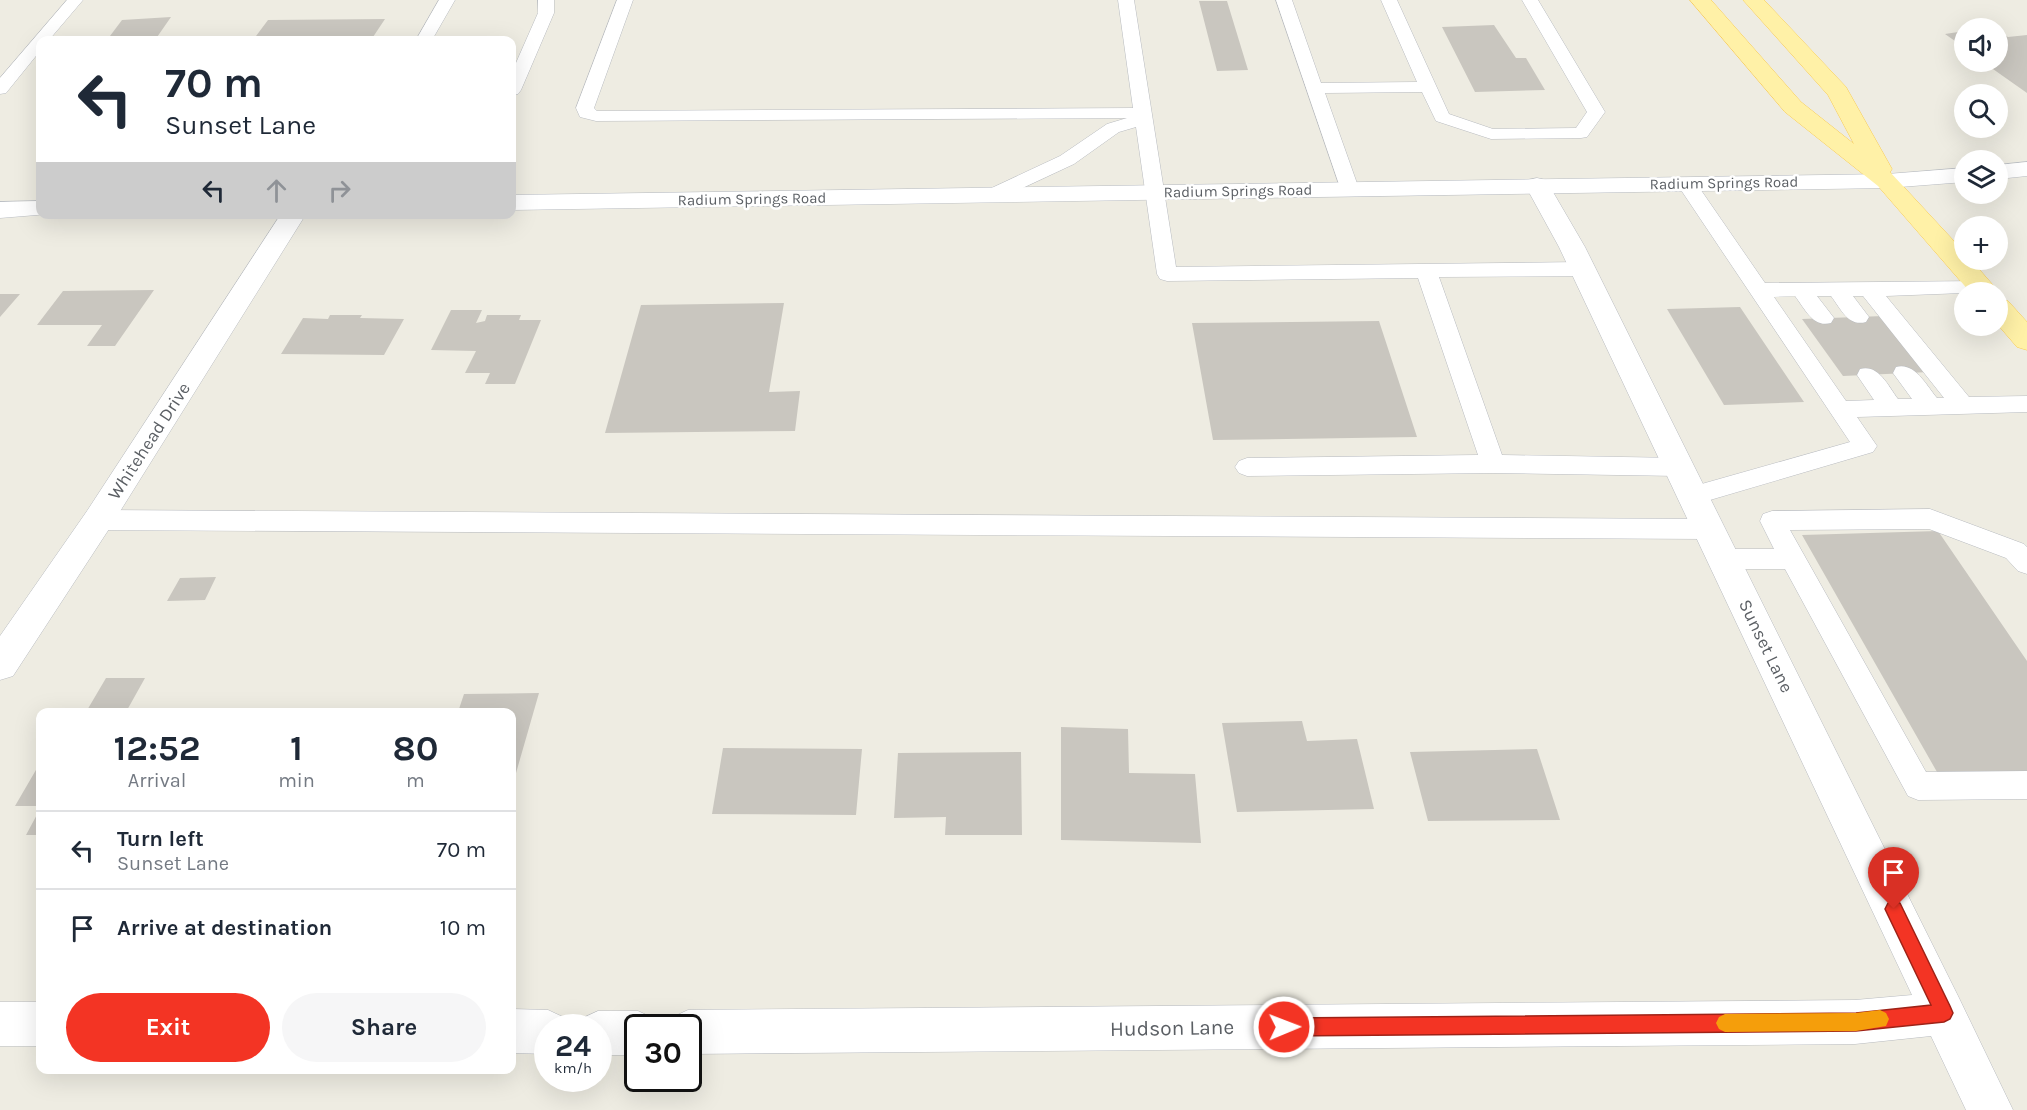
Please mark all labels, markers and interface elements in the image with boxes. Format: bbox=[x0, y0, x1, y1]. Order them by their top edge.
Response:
map controls bbox=[1954, 18, 2008, 336]
button: sound bbox=[1954, 18, 2008, 72]
text: 70 m bbox=[165, 58, 263, 108]
icon: left bbox=[66, 60, 144, 138]
button: search bbox=[1954, 84, 2008, 138]
text: Sunset Lane bbox=[165, 109, 316, 141]
button: layers bbox=[1954, 150, 2008, 204]
street label: Radium Springs Road bbox=[1650, 173, 1798, 193]
icon: left bbox=[197, 174, 230, 207]
icon: ahead bbox=[260, 174, 293, 207]
icon: right bbox=[323, 174, 356, 207]
street label: Radium Springs Road bbox=[1164, 181, 1312, 201]
street label: Radium Springs Road bbox=[678, 189, 826, 209]
button: + bbox=[1954, 216, 2008, 270]
button: − bbox=[1954, 282, 2008, 336]
street label: Whitehead Drive bbox=[103, 378, 195, 504]
street label: Sunset Lane bbox=[1734, 596, 1798, 696]
text: 12:52 bbox=[114, 727, 201, 769]
text: 1 bbox=[290, 727, 303, 769]
text: 80 bbox=[392, 727, 438, 769]
text: Arrival bbox=[128, 769, 186, 792]
text: min bbox=[278, 769, 315, 792]
text: m bbox=[406, 769, 425, 792]
text: Turn left bbox=[117, 826, 204, 852]
icon: left bbox=[66, 834, 99, 867]
text: 70 m bbox=[437, 837, 486, 863]
pin bbox=[1868, 847, 1919, 909]
text: Sunset Lane bbox=[117, 852, 229, 875]
icon: arrive bbox=[1877, 856, 1910, 889]
icon: arrive bbox=[66, 912, 99, 945]
text: Arrive at destination bbox=[117, 915, 332, 941]
text: 10 m bbox=[440, 915, 486, 941]
button: Exit bbox=[66, 993, 270, 1062]
button: Share bbox=[282, 993, 486, 1062]
position arrow bbox=[1252, 995, 1316, 1059]
speed limit sign: 30 bbox=[624, 1014, 702, 1092]
street label: Hudson Lane bbox=[1110, 1015, 1234, 1041]
text: 24 bbox=[555, 1028, 591, 1064]
text: km/h bbox=[554, 1059, 592, 1077]

